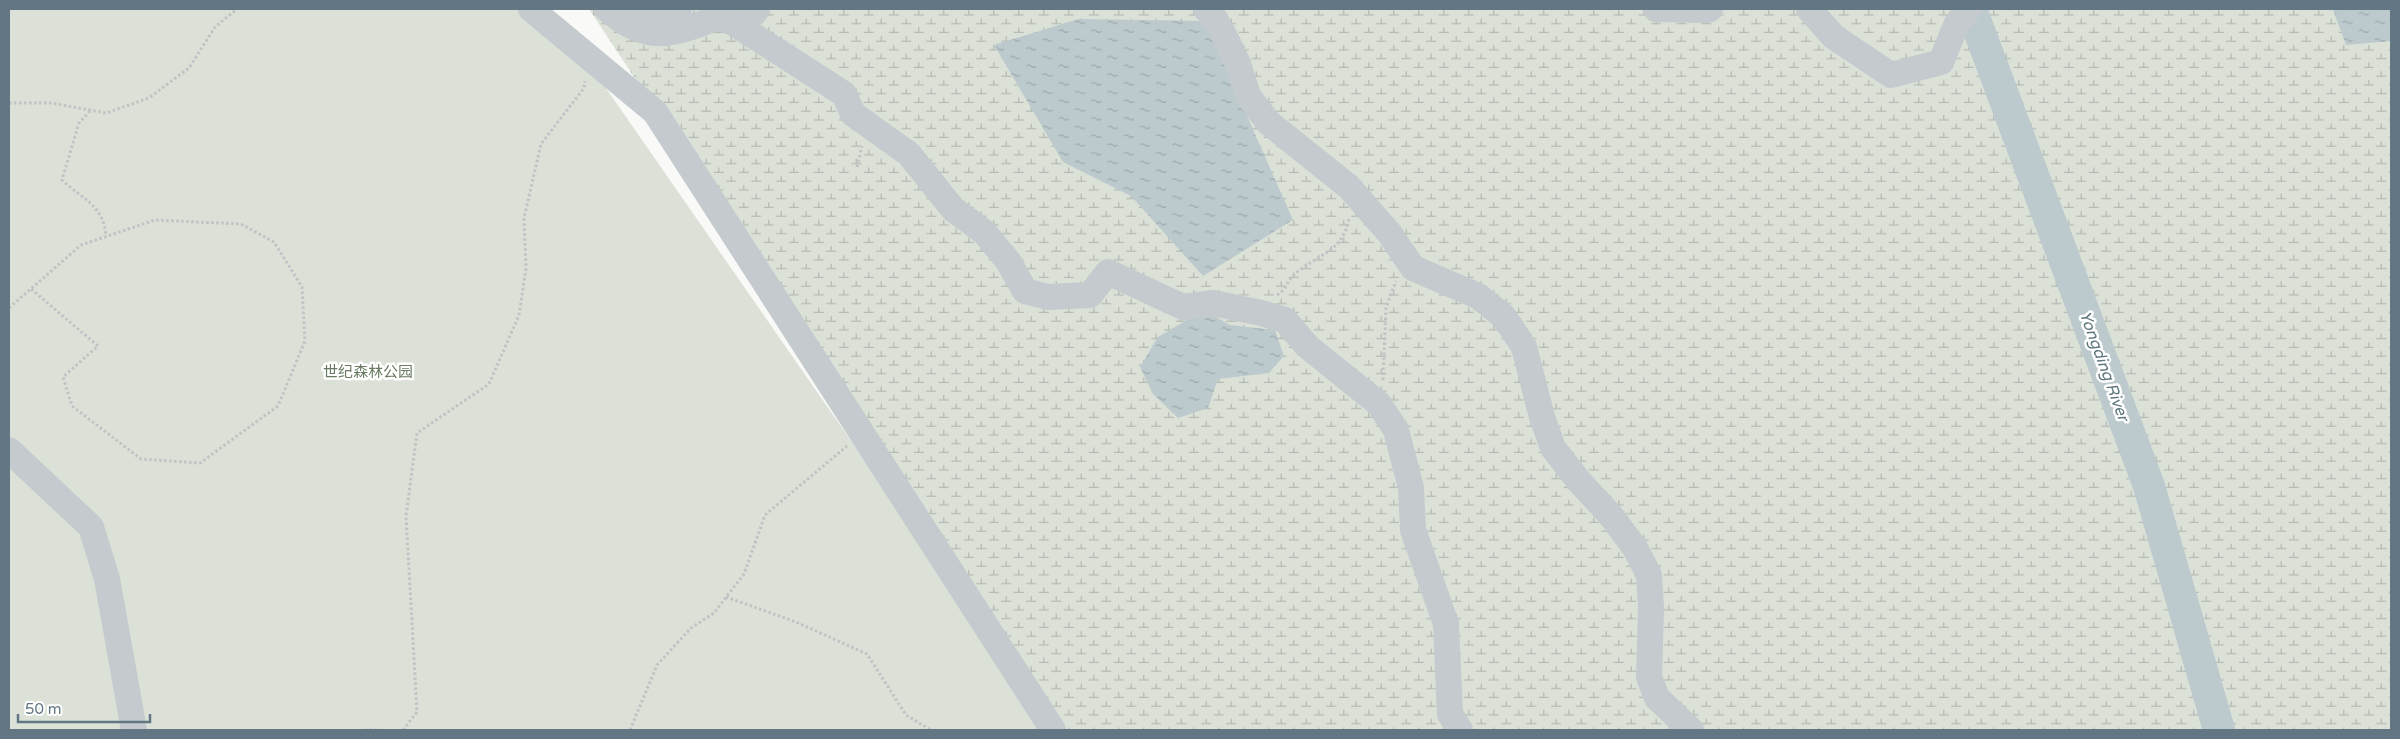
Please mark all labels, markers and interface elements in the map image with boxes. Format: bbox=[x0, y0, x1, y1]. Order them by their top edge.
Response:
water label: Yongding River bbox=[2075, 308, 2134, 425]
park label: 世纪森林公园 bbox=[323, 363, 413, 381]
scale bar bbox=[18, 692, 150, 724]
text: 50 m bbox=[25, 700, 62, 718]

